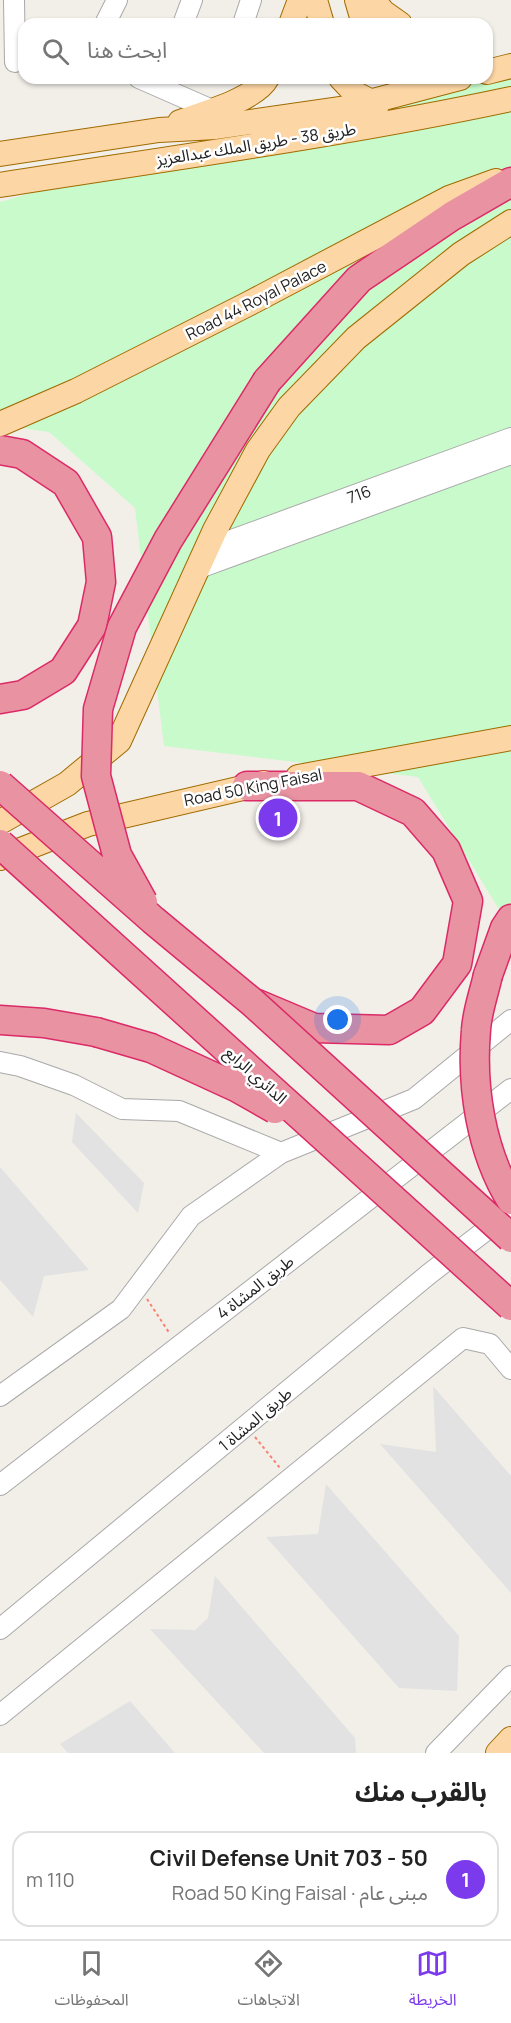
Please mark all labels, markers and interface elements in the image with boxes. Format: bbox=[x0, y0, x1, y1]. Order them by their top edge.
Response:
search box bbox=[18, 18, 493, 84]
icon: search bbox=[39, 35, 72, 68]
text: ابحث هنا bbox=[87, 35, 167, 65]
street label: طريق 38 - طريق الملك عبدالعزيز bbox=[154, 117, 358, 171]
street label: Road 44 Royal Palace bbox=[182, 255, 330, 345]
street label: 716 bbox=[344, 480, 374, 508]
street label: Road 50 King Faisal bbox=[182, 763, 324, 811]
pin: 1 bbox=[258, 796, 298, 840]
your location bbox=[323, 1005, 352, 1034]
street label: الدائري الرابع bbox=[219, 1041, 292, 1110]
street label: طريق المشاة 4 bbox=[212, 1250, 298, 1324]
street label: طريق المشاة 1 bbox=[214, 1382, 296, 1456]
text: بالقرب منك bbox=[355, 1773, 487, 1809]
text: Civil Defense Unit 703 - 50 bbox=[150, 1843, 428, 1873]
text: 110 m bbox=[26, 1866, 75, 1893]
text: 1 bbox=[461, 1866, 470, 1893]
text: مبنى عام · Road 50 King Faisal bbox=[172, 1879, 428, 1906]
tab: المحفوظات bbox=[54, 1947, 129, 2017]
tab: الاتجاهات bbox=[237, 1947, 300, 2017]
tab: الخريطة bbox=[409, 1947, 457, 2017]

